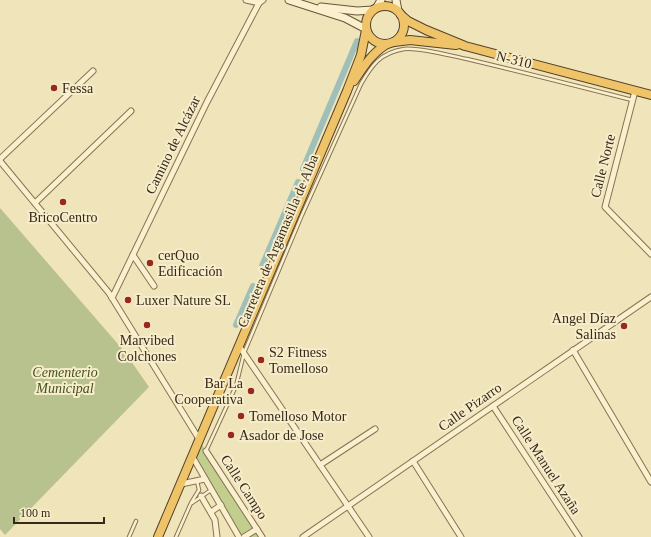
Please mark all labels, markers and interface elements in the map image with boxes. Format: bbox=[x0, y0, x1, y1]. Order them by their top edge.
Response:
street label: N-310 bbox=[495, 48, 533, 72]
place label: Fessa bbox=[62, 81, 94, 96]
marker: Fessa bbox=[49, 83, 59, 93]
street label: Camino de Alcázar bbox=[143, 93, 203, 197]
street label: Calle Norte bbox=[588, 133, 618, 199]
street label: Carretera de Argamasilla de Alba bbox=[235, 152, 322, 330]
marker: BricoCentro bbox=[58, 197, 68, 207]
place label: BricoCentro bbox=[28, 210, 98, 225]
place label: cerQuo Edificación bbox=[158, 248, 223, 279]
marker: cerQuo Edificación bbox=[145, 258, 155, 268]
place label: Luxer Nature SL bbox=[136, 293, 231, 308]
marker: Luxer Nature SL bbox=[123, 295, 133, 305]
place label: Angel Díaz Salinas bbox=[552, 311, 616, 342]
marker: Marvibed Colchones bbox=[142, 320, 152, 330]
marker: Angel Díaz Salinas bbox=[619, 321, 629, 331]
place label: Marvibed Colchones bbox=[117, 333, 177, 364]
place label: S2 Fitness Tomelloso bbox=[269, 345, 328, 376]
marker: S2 Fitness Tomelloso bbox=[256, 355, 266, 365]
park label: Cementerio Municipal bbox=[32, 365, 98, 396]
place label: Bar La Cooperativa bbox=[175, 376, 244, 407]
street label: Calle Pizarro bbox=[436, 380, 504, 434]
marker: Bar La Cooperativa bbox=[246, 386, 256, 396]
place label: Tomelloso Motor bbox=[249, 409, 347, 424]
marker: Tomelloso Motor bbox=[236, 411, 246, 421]
street label: Calle Manuel Azaña bbox=[509, 413, 584, 518]
place label: Asador de Jose bbox=[239, 428, 324, 443]
marker: Asador de Jose bbox=[226, 430, 236, 440]
street label: Calle Campo bbox=[218, 452, 270, 522]
scale bar bbox=[14, 499, 104, 525]
text: 100 m bbox=[20, 506, 51, 520]

